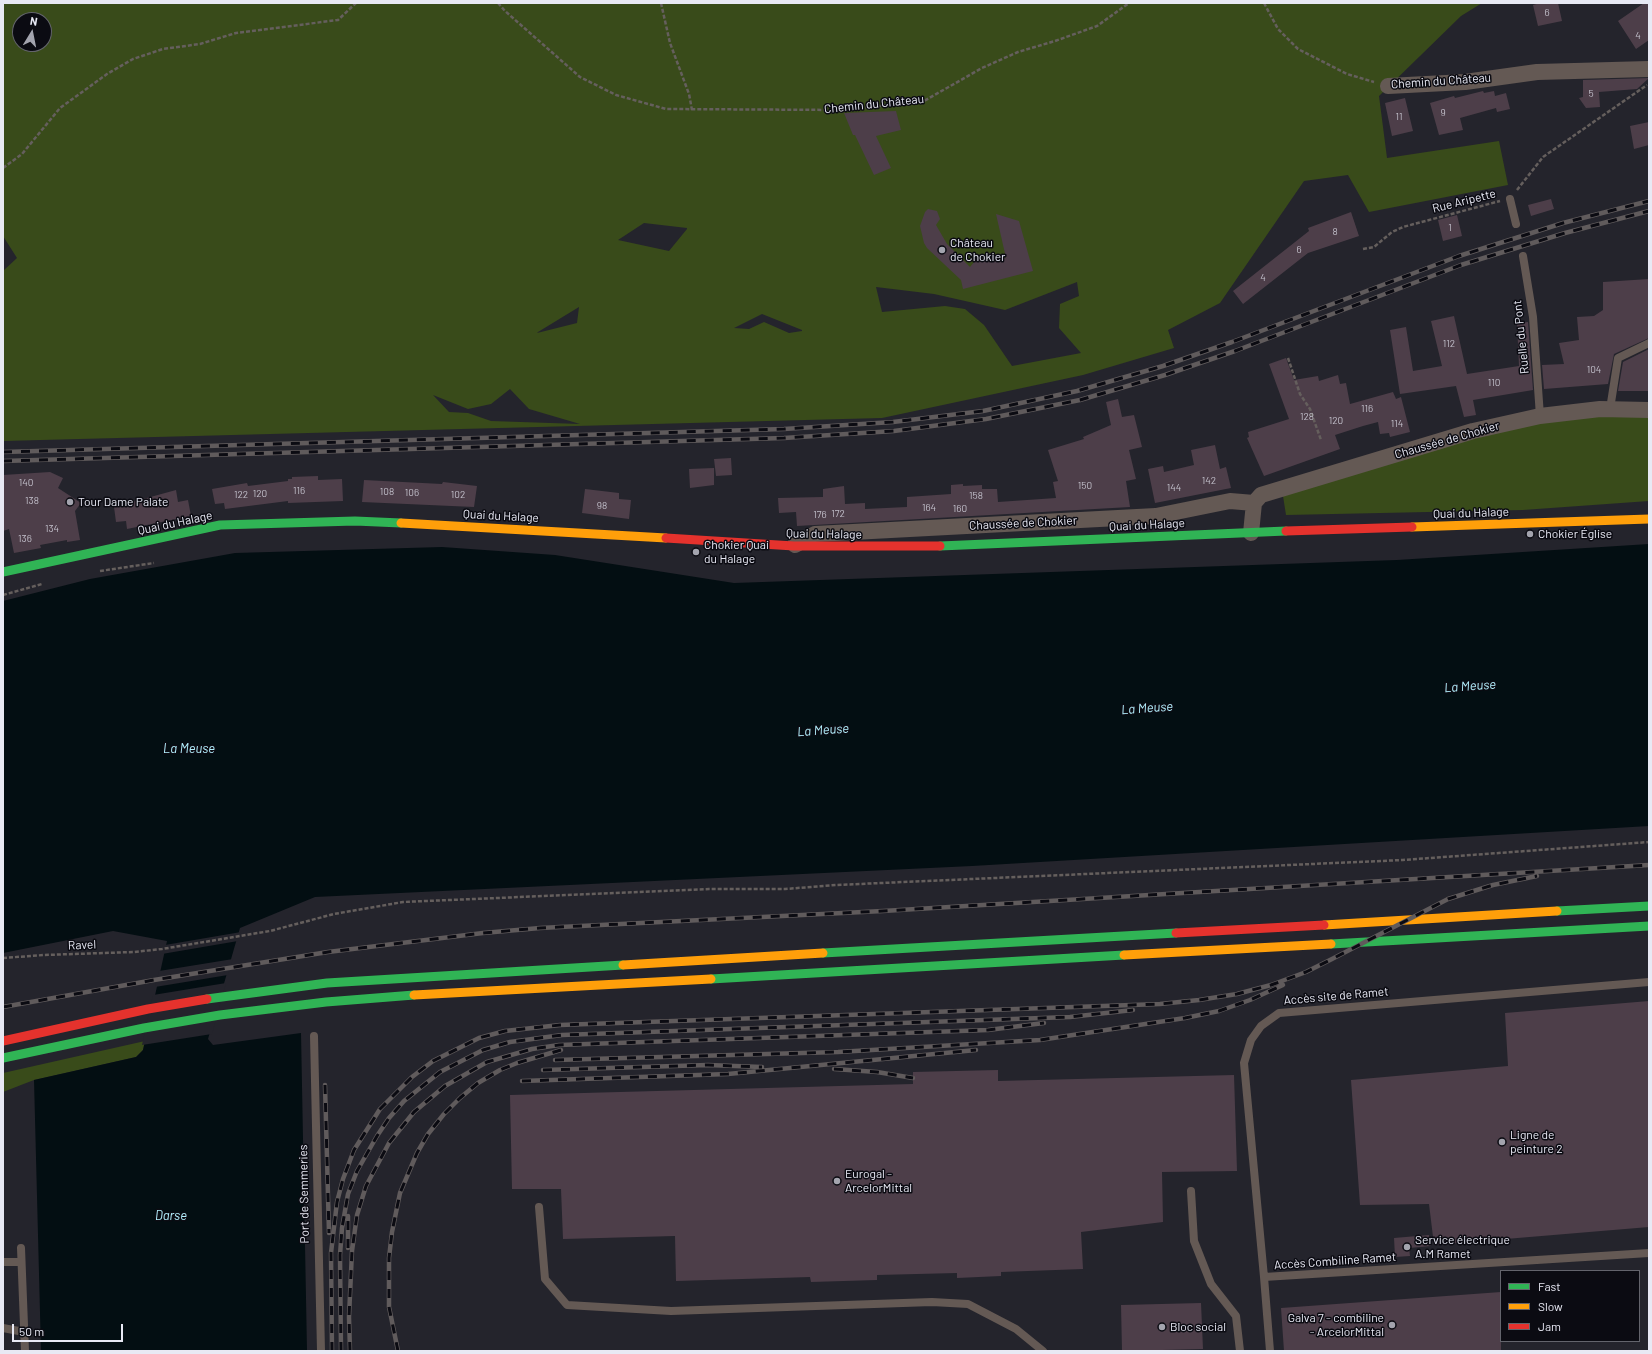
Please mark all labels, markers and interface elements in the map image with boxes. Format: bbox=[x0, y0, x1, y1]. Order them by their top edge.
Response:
house number: 6 bbox=[1544, 7, 1550, 19]
north arrow bbox=[12, 12, 52, 52]
text: N bbox=[29, 14, 39, 28]
house number: 4 bbox=[1635, 30, 1641, 42]
street label: Chemin du Château bbox=[1390, 70, 1492, 92]
house number: 5 bbox=[1588, 88, 1594, 100]
street label: Chemin du Château bbox=[823, 92, 925, 116]
house number: 9 bbox=[1440, 107, 1446, 119]
house number: 11 bbox=[1395, 111, 1403, 123]
street label: Rue Aripette bbox=[1431, 186, 1497, 216]
house number: 1 bbox=[1448, 222, 1452, 234]
house number: 8 bbox=[1332, 226, 1338, 238]
place label: Château de Chokier bbox=[950, 236, 1005, 264]
house number: 6 bbox=[1296, 244, 1302, 256]
marker: Château de Chokier bbox=[937, 245, 947, 255]
house number: 4 bbox=[1260, 272, 1266, 284]
street label: Ruelle du Pont bbox=[1510, 299, 1532, 375]
house number: 112 bbox=[1443, 338, 1455, 350]
house number: 104 bbox=[1587, 364, 1601, 376]
house number: 110 bbox=[1488, 377, 1500, 389]
house number: 116 bbox=[1361, 403, 1373, 415]
house number: 128 bbox=[1300, 411, 1314, 423]
house number: 120 bbox=[1329, 415, 1343, 427]
house number: 114 bbox=[1391, 418, 1403, 430]
street label: Chaussée de Chokier bbox=[1393, 418, 1501, 462]
house number: 142 bbox=[1202, 475, 1216, 487]
house number: 140 bbox=[19, 477, 33, 489]
house number: 150 bbox=[1078, 480, 1092, 492]
house number: 144 bbox=[1167, 482, 1181, 494]
house number: 116 bbox=[293, 485, 305, 497]
house number: 108 bbox=[380, 486, 394, 498]
house number: 106 bbox=[405, 487, 419, 499]
house number: 120 bbox=[253, 488, 267, 500]
house number: 122 bbox=[234, 489, 248, 501]
house number: 102 bbox=[451, 489, 465, 501]
house number: 158 bbox=[969, 490, 983, 502]
house number: 138 bbox=[25, 495, 39, 507]
place label: Tour Dame Palate bbox=[78, 495, 168, 509]
marker: Tour Dame Palate bbox=[65, 497, 75, 507]
house number: 98 bbox=[597, 500, 607, 512]
house number: 164 bbox=[922, 502, 936, 514]
house number: 160 bbox=[953, 503, 967, 515]
street label: Quai du Halage bbox=[1433, 504, 1509, 522]
street label: Quai du Halage bbox=[463, 507, 539, 525]
street label: Quai du Halage bbox=[136, 508, 214, 538]
house number: 172 bbox=[831, 508, 845, 520]
house number: 176 bbox=[813, 509, 827, 521]
street label: Chaussée de Chokier bbox=[969, 513, 1077, 533]
street label: Quai du Halage bbox=[1109, 516, 1185, 534]
house number: 134 bbox=[45, 523, 59, 535]
street label: Quai du Halage bbox=[786, 526, 862, 542]
place label: Chokier Église bbox=[1538, 527, 1612, 541]
marker: Chokier Église bbox=[1525, 529, 1535, 539]
house number: 136 bbox=[18, 533, 32, 545]
place label: Chokier Quai du Halage bbox=[704, 538, 769, 566]
marker: Chokier Quai du Halage bbox=[691, 547, 701, 557]
water label: La Meuse bbox=[1444, 676, 1496, 696]
water label: La Meuse bbox=[1121, 698, 1173, 718]
water label: La Meuse bbox=[797, 720, 849, 740]
water label: La Meuse bbox=[163, 741, 215, 757]
street label: Ravel bbox=[68, 937, 96, 953]
street label: Accès site de Ramet bbox=[1283, 984, 1389, 1008]
place label: Ligne de peinture 2 bbox=[1510, 1128, 1563, 1156]
marker: Ligne de peinture 2 bbox=[1497, 1137, 1507, 1147]
street label: Port de Semmeries bbox=[296, 1144, 312, 1244]
place label: Eurogal - ArcelorMittal bbox=[845, 1167, 912, 1195]
marker: Eurogal - ArcelorMittal bbox=[832, 1176, 842, 1186]
water label: Darse bbox=[155, 1208, 187, 1224]
place label: Service électrique A.M Ramet bbox=[1415, 1233, 1510, 1261]
marker: Service électrique A.M Ramet bbox=[1402, 1242, 1412, 1252]
street label: Accès Combiline Ramet bbox=[1273, 1250, 1397, 1272]
legend bbox=[1500, 1270, 1640, 1342]
text: Fast bbox=[1538, 1279, 1561, 1293]
text: Slow bbox=[1538, 1299, 1563, 1313]
place label: Galva 7 - combiline - ArcelorMittal bbox=[1288, 1311, 1384, 1339]
scale bar bbox=[14, 1316, 125, 1342]
text: Jam bbox=[1538, 1319, 1561, 1333]
place label: Bloc social bbox=[1170, 1320, 1226, 1334]
marker: Galva 7 - combiline - ArcelorMittal bbox=[1387, 1320, 1397, 1330]
marker: Bloc social bbox=[1157, 1322, 1167, 1332]
text: 50 m bbox=[19, 1324, 44, 1338]

